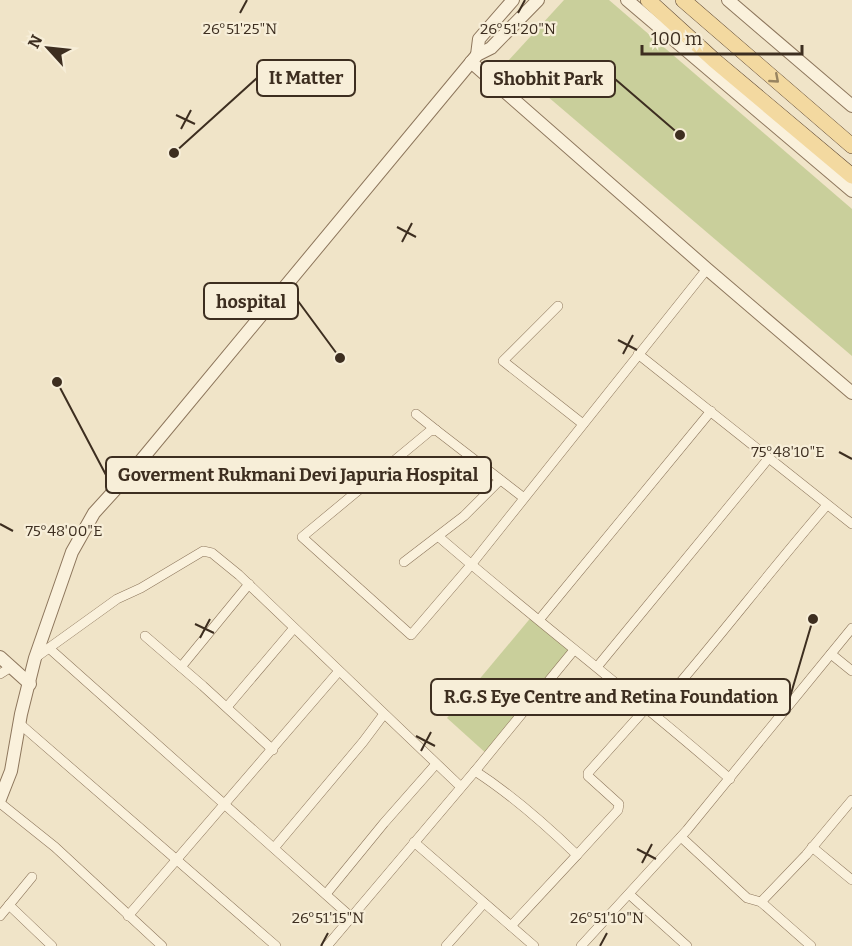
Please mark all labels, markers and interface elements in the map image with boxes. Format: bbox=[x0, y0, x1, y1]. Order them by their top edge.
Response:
north arrow bbox=[18, 18, 78, 78]
scale bar bbox=[642, 18, 802, 56]
text: 26°51'25"N bbox=[203, 20, 277, 38]
text: 26°51'20"N bbox=[480, 20, 556, 38]
text: 100 m bbox=[651, 28, 702, 50]
text: N bbox=[24, 32, 46, 51]
callout: It Matter bbox=[257, 60, 355, 96]
callout: Shobhit Park bbox=[481, 61, 615, 97]
text: It Matter bbox=[269, 67, 344, 89]
text: Shobhit Park bbox=[493, 68, 603, 90]
one-way arrow bbox=[768, 72, 779, 83]
callout: hospital bbox=[204, 283, 298, 319]
text: hospital bbox=[216, 291, 286, 313]
text: 75°48'10"E bbox=[751, 443, 825, 461]
callout: Goverment Rukmani Devi Japuria Hospital bbox=[106, 457, 491, 493]
text: Goverment Rukmani Devi Japuria Hospital bbox=[118, 464, 479, 486]
text: 75°48'00"E bbox=[26, 522, 102, 540]
callout: R.G.S Eye Centre and Retina Foundation bbox=[431, 679, 790, 715]
text: R.G.S Eye Centre and Retina Foundation bbox=[444, 686, 779, 708]
text: 26°51'15"N bbox=[292, 909, 364, 927]
text: 26°51'10"N bbox=[570, 909, 644, 927]

